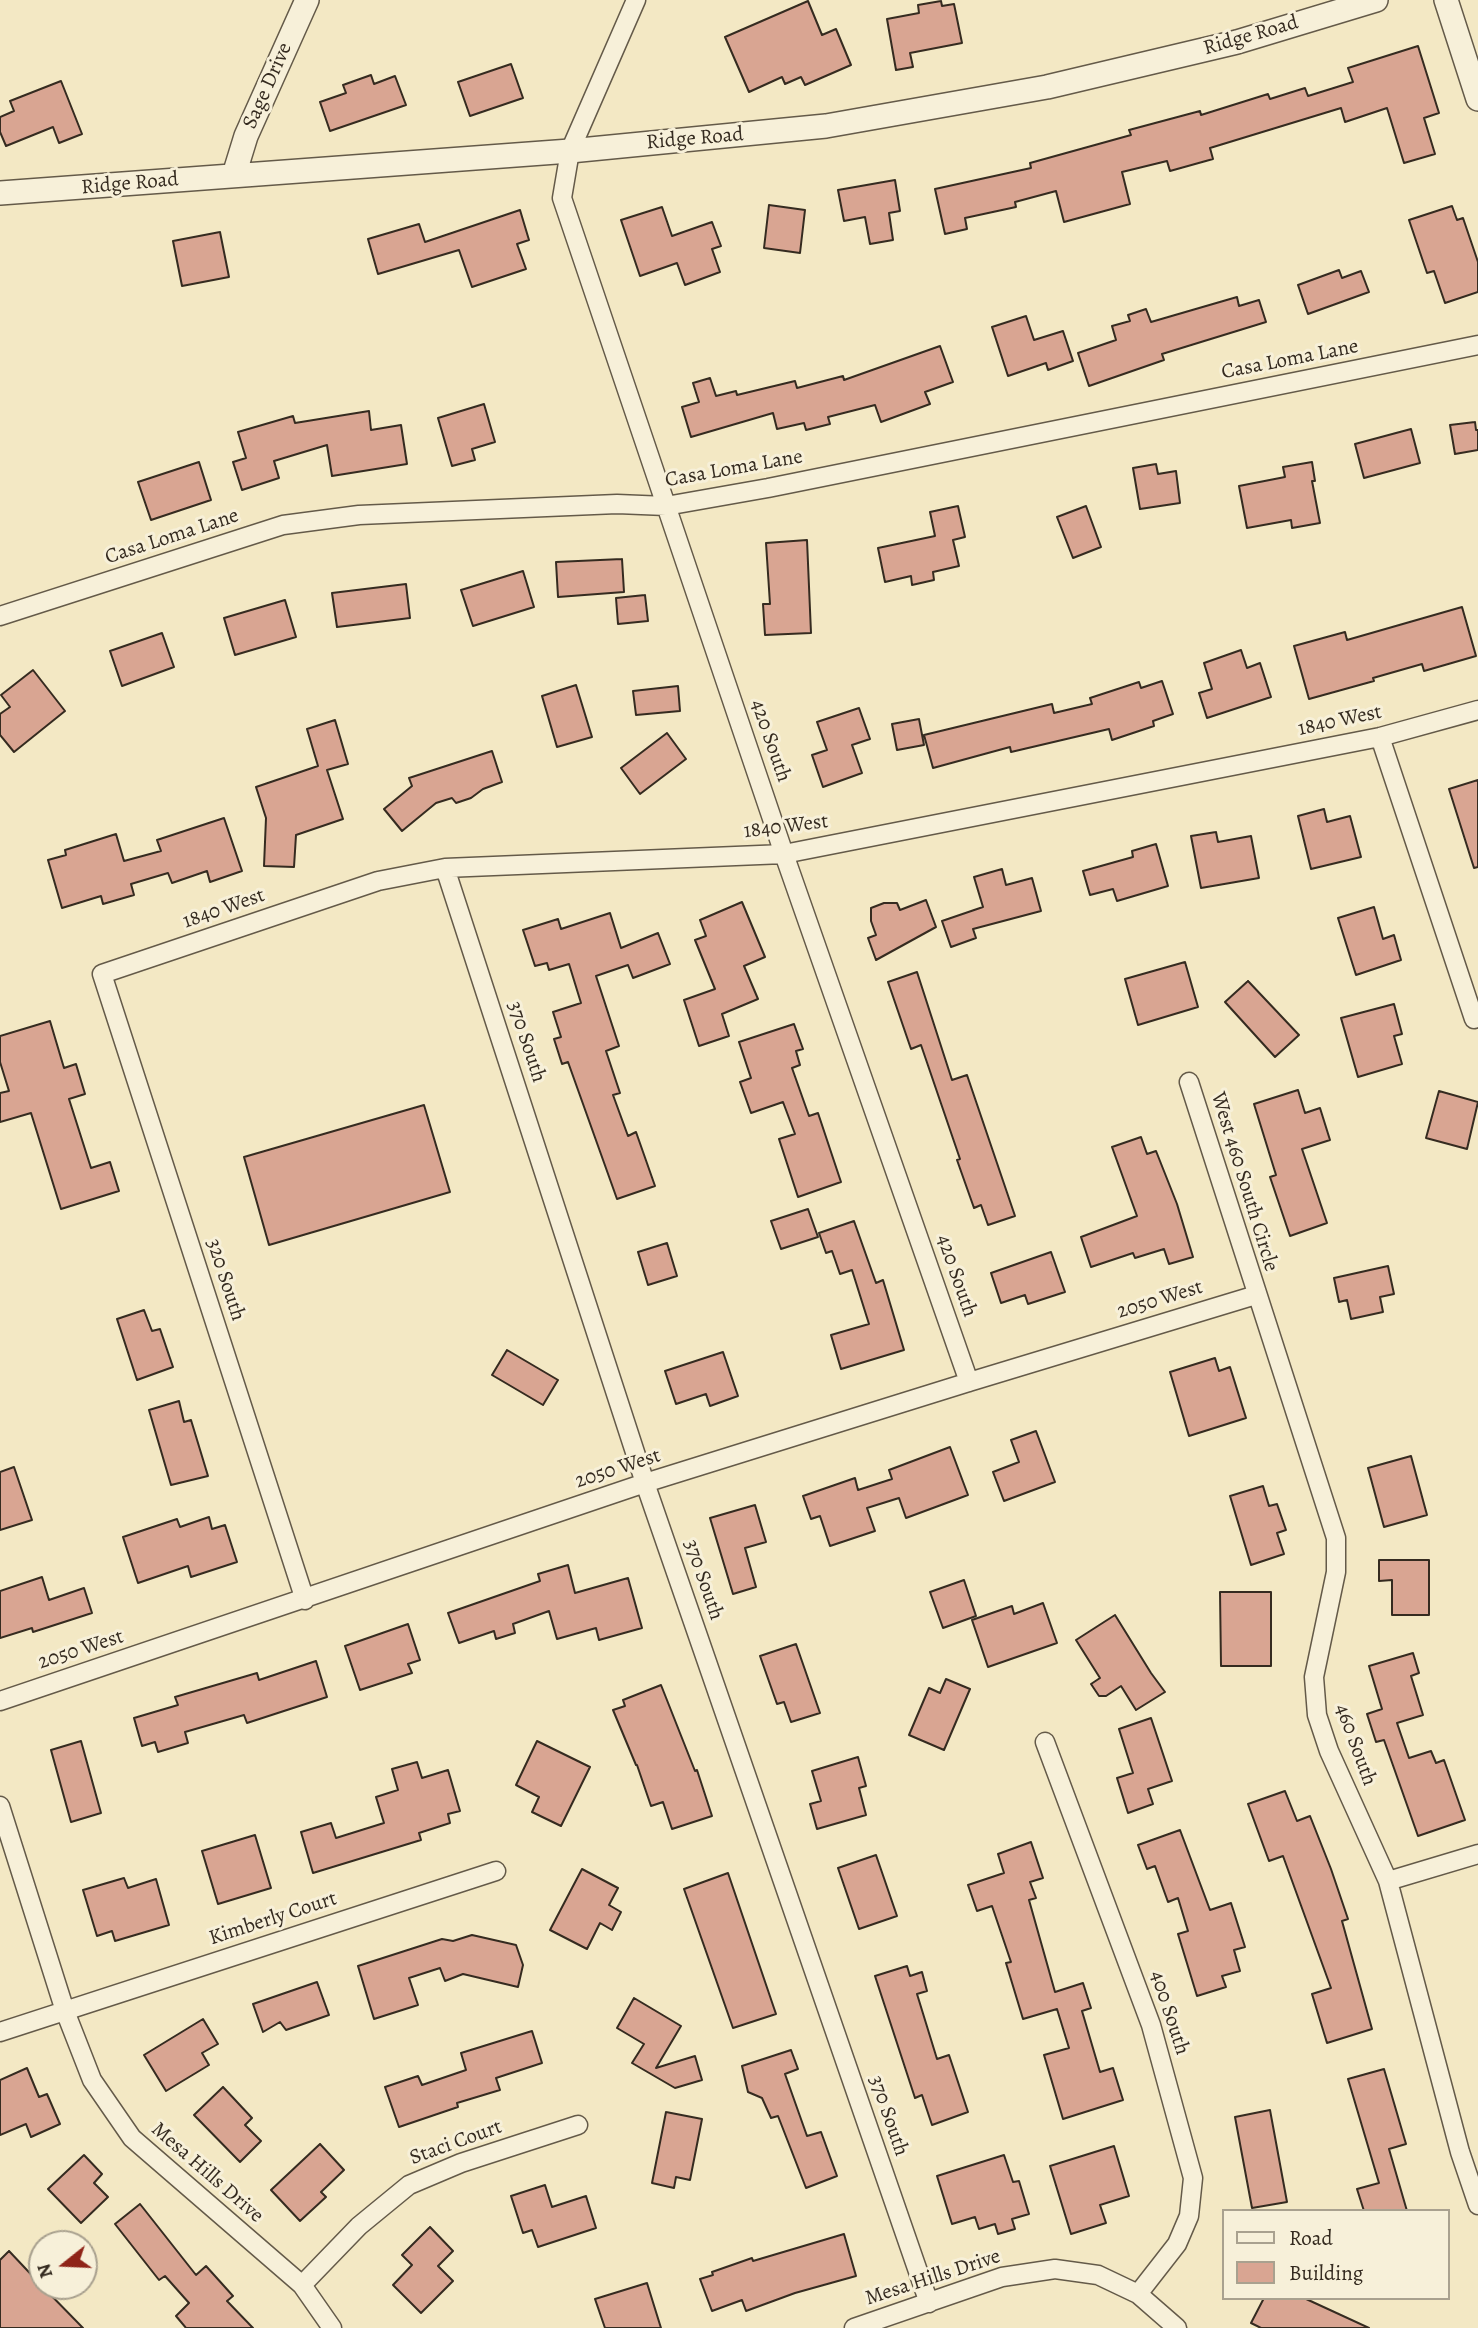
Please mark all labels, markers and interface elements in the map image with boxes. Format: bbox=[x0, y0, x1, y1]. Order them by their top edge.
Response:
street label: Ridge Road bbox=[1201, 10, 1301, 62]
street label: Sage Drive bbox=[238, 39, 298, 133]
street label: Ridge Road bbox=[645, 122, 745, 156]
street label: Ridge Road bbox=[80, 167, 180, 201]
street label: Casa Loma Lane bbox=[1219, 334, 1361, 386]
street label: Casa Loma Lane bbox=[663, 445, 805, 493]
street label: Casa Loma Lane bbox=[102, 504, 242, 570]
street label: 420 South bbox=[744, 696, 796, 786]
street label: 1840 West bbox=[1296, 700, 1384, 742]
street label: 1840 West bbox=[742, 809, 830, 845]
street label: 1840 West bbox=[180, 883, 268, 935]
street label: 370 South bbox=[501, 998, 551, 1086]
street label: West 460 South Circle bbox=[1205, 1089, 1283, 1275]
street label: 420 South bbox=[930, 1231, 982, 1321]
street label: 320 South bbox=[200, 1236, 250, 1324]
street label: 2050 West bbox=[1114, 1275, 1206, 1325]
street label: 2050 West bbox=[572, 1443, 664, 1495]
street label: 370 South bbox=[677, 1536, 729, 1624]
street label: 2050 West bbox=[35, 1624, 127, 1676]
street label: 460 South bbox=[1329, 1701, 1381, 1789]
street label: Kimberly Court bbox=[206, 1886, 340, 1952]
street label: 400 South bbox=[1144, 1968, 1194, 2058]
street label: 370 South bbox=[862, 2072, 914, 2160]
street label: Staci Court bbox=[406, 2115, 506, 2171]
street label: Mesa Hills Drive bbox=[146, 2117, 268, 2229]
legend bbox=[1222, 2209, 1450, 2300]
text: Road bbox=[1289, 2224, 1333, 2252]
north arrow bbox=[28, 2230, 98, 2300]
street label: Mesa Hills Drive bbox=[862, 2244, 1004, 2312]
text: Building bbox=[1289, 2259, 1363, 2287]
text: N bbox=[30, 2260, 59, 2281]

